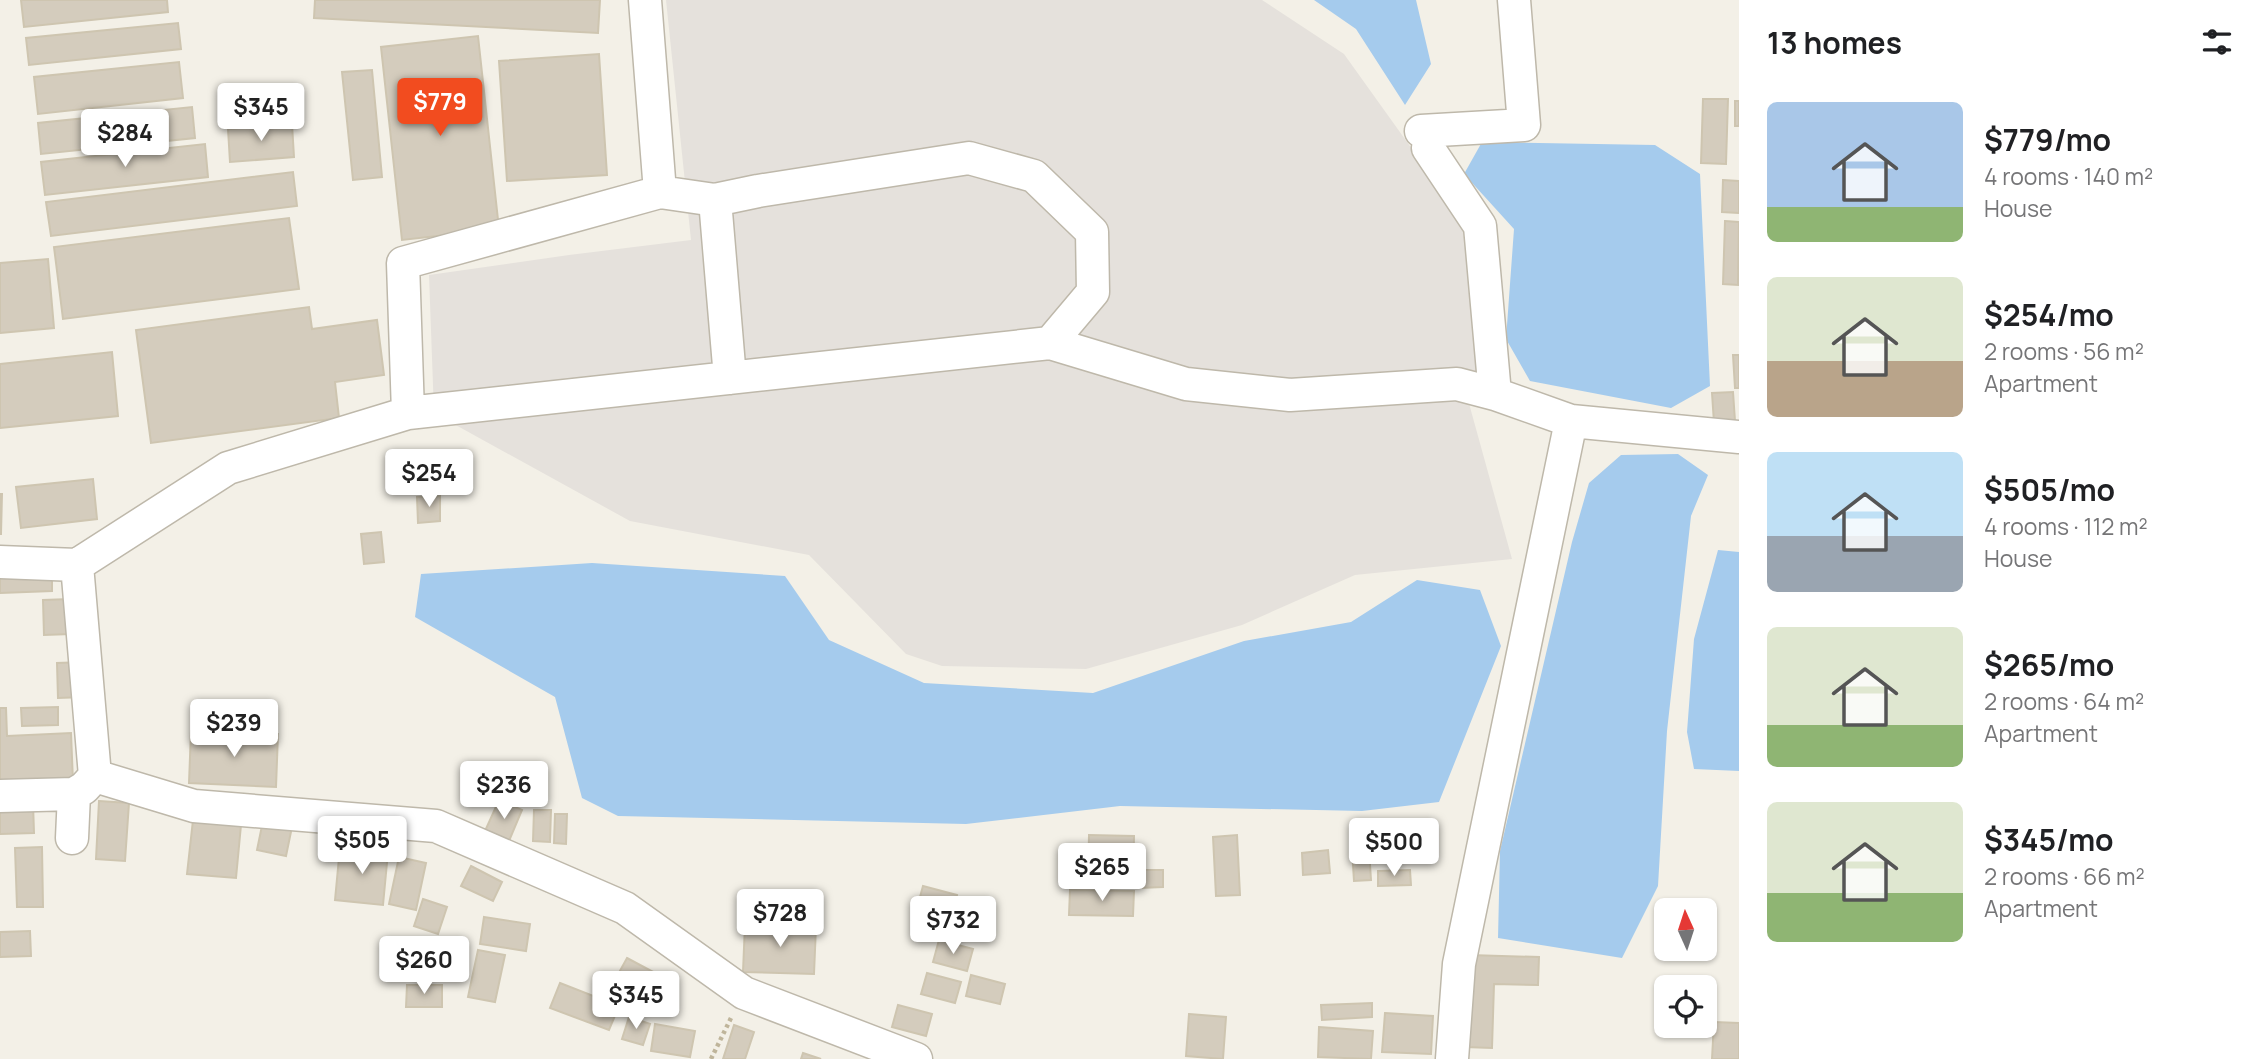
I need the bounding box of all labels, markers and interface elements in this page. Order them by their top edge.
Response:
text: 13 homes [1767,22,1902,63]
icon: filters [2198,23,2236,61]
pin: $779 [399,78,481,138]
pin: $345 [220,83,302,143]
text: $779 [413,85,467,117]
text: $345 [233,90,289,122]
pin: $284 [84,110,166,169]
text: $284 [97,116,153,148]
text: $779/mo [1984,119,2111,160]
icon: home [1823,130,1907,214]
text: 4 rooms · 140 m² [1984,160,2153,192]
text: House [1984,192,2053,224]
text: $254/mo [1984,294,2114,335]
icon: home [1823,305,1907,389]
text: 2 rooms · 56 m² [1984,335,2144,367]
text: Apartment [1984,367,2098,399]
pin: $254 [388,449,470,509]
text: $254 [401,456,457,488]
text: $505/mo [1984,469,2115,510]
icon: home [1823,480,1907,564]
text: 4 rooms · 112 m² [1984,510,2148,542]
text: House [1984,542,2053,574]
text: $265/mo [1984,644,2114,685]
icon: home [1823,655,1907,739]
text: 2 rooms · 64 m² [1984,685,2144,717]
pin: $239 [193,700,275,759]
text: $239 [206,706,262,738]
text: Apartment [1984,717,2098,749]
pin: $236 [463,762,545,821]
text: $236 [476,768,532,800]
pin: $505 [321,816,403,876]
pin: $500 [1353,818,1435,878]
text: $345/mo [1984,819,2113,860]
text: $505 [334,823,390,855]
text: $500 [1365,825,1423,857]
icon: home [1823,830,1907,914]
pin: $265 [1061,844,1143,903]
text: $265 [1074,850,1130,882]
text: 2 rooms · 66 m² [1984,860,2145,892]
pin: $728 [739,890,821,949]
text: Apartment [1984,892,2098,924]
text: $728 [753,896,807,928]
pin: $732 [912,897,994,956]
north arrow [1654,898,1717,961]
map controls [1654,898,1717,1038]
text: $732 [926,903,980,935]
pin: $260 [383,936,465,996]
text: $260 [395,943,453,975]
pin: $345 [595,972,677,1031]
button: locate [1654,975,1717,1038]
text: $345 [608,978,664,1010]

